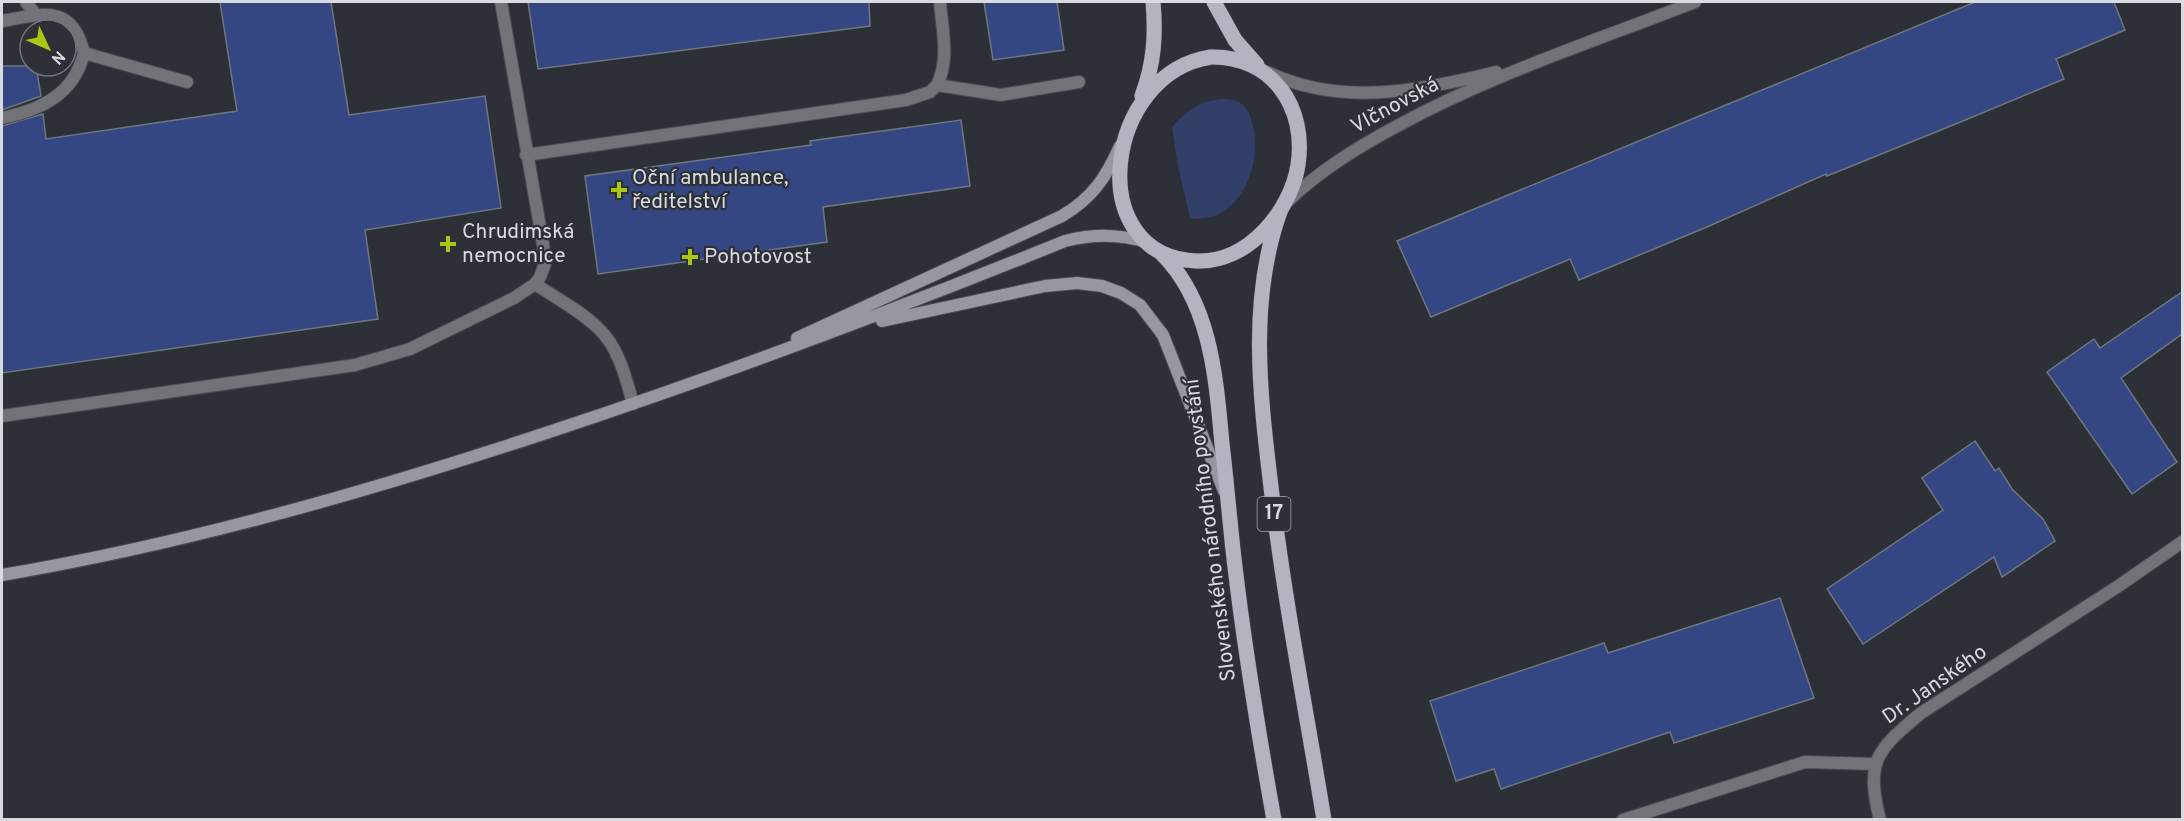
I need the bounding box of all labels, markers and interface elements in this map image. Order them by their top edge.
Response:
north arrow [18,18,78,78]
text: N [46,46,69,68]
street label: Vlčnovská [1346,72,1444,140]
place label: Oční ambulance, ředitelství [632,165,789,216]
marker: Oční ambulance, ředitelství [610,181,628,199]
place label: Chrudimská nemocnice [462,219,574,270]
marker: Chrudimská nemocnice [439,235,457,253]
place label: Pohotovost [704,244,812,271]
marker: Pohotovost [681,248,699,266]
street label: Slovenského národního povstání [1179,376,1243,683]
road number: 17 [1258,497,1290,531]
street label: Dr. Janského [1877,639,1993,731]

